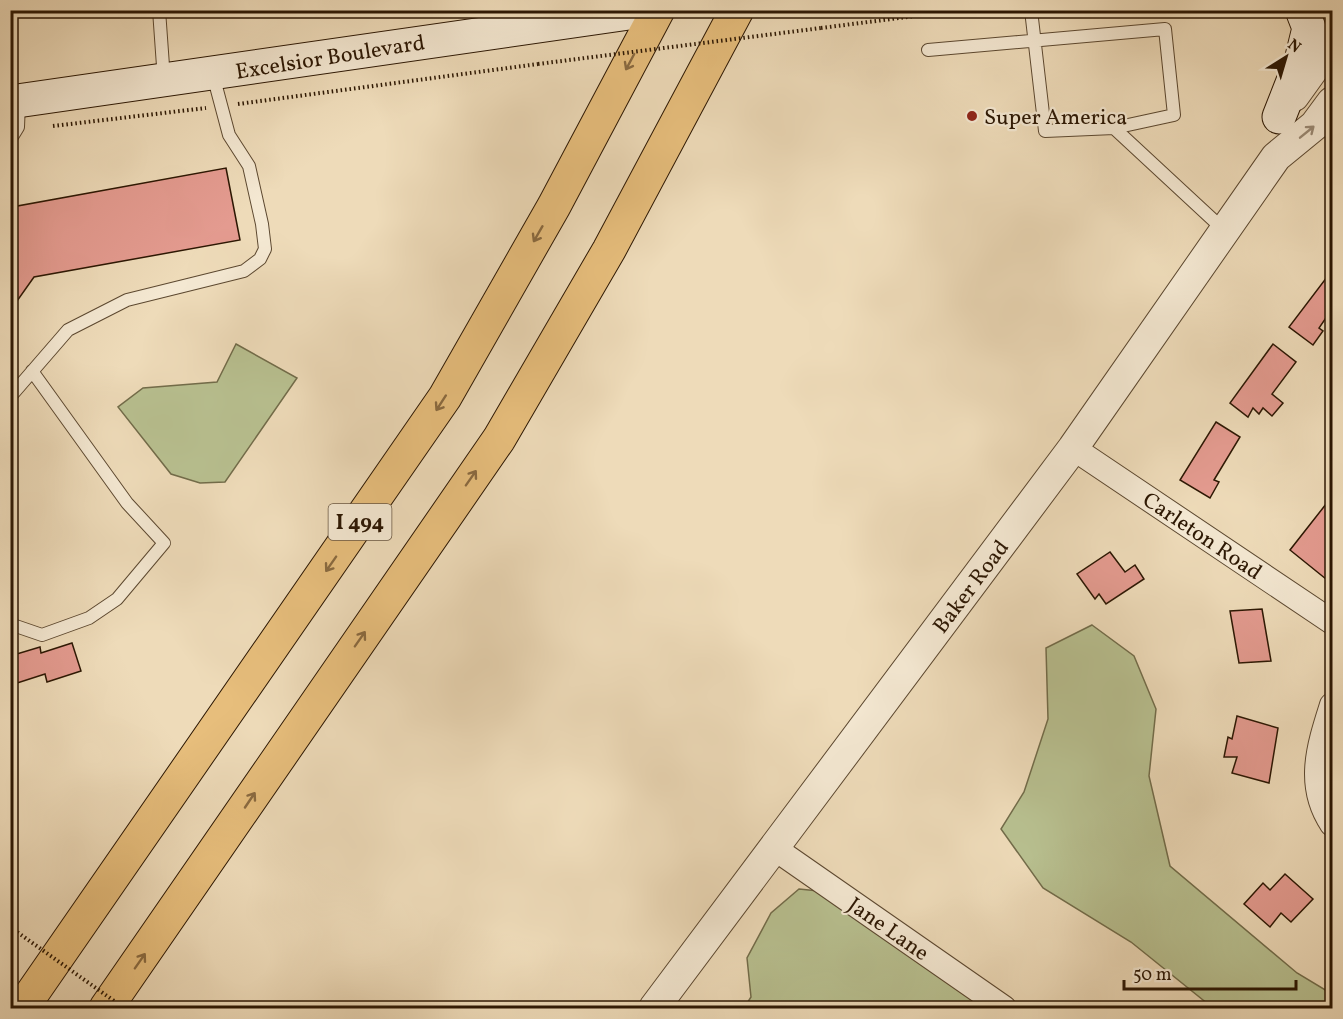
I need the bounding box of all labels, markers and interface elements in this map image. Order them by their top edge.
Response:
north arrow [1256,27,1316,87]
street label: Excelsior Boulevard [234,28,427,89]
text: N [1283,34,1305,59]
one-way arrow [624,53,635,71]
place label: Super America [984,103,1127,134]
marker: Super America [965,109,979,123]
one-way arrow [1299,125,1314,139]
one-way arrow [532,225,544,242]
one-way arrow [435,394,447,411]
one-way arrow [465,471,477,487]
street label: Carleton Road [1136,486,1267,588]
road number: I 494 [328,504,392,540]
street label: Baker Road [927,534,1017,641]
one-way arrow [325,555,337,572]
one-way arrow [354,631,366,648]
one-way arrow [244,792,256,808]
street label: Jane Lane [841,891,935,969]
one-way arrow [134,953,146,969]
scale bar [1124,953,1296,991]
text: 50 m [1133,963,1172,988]

